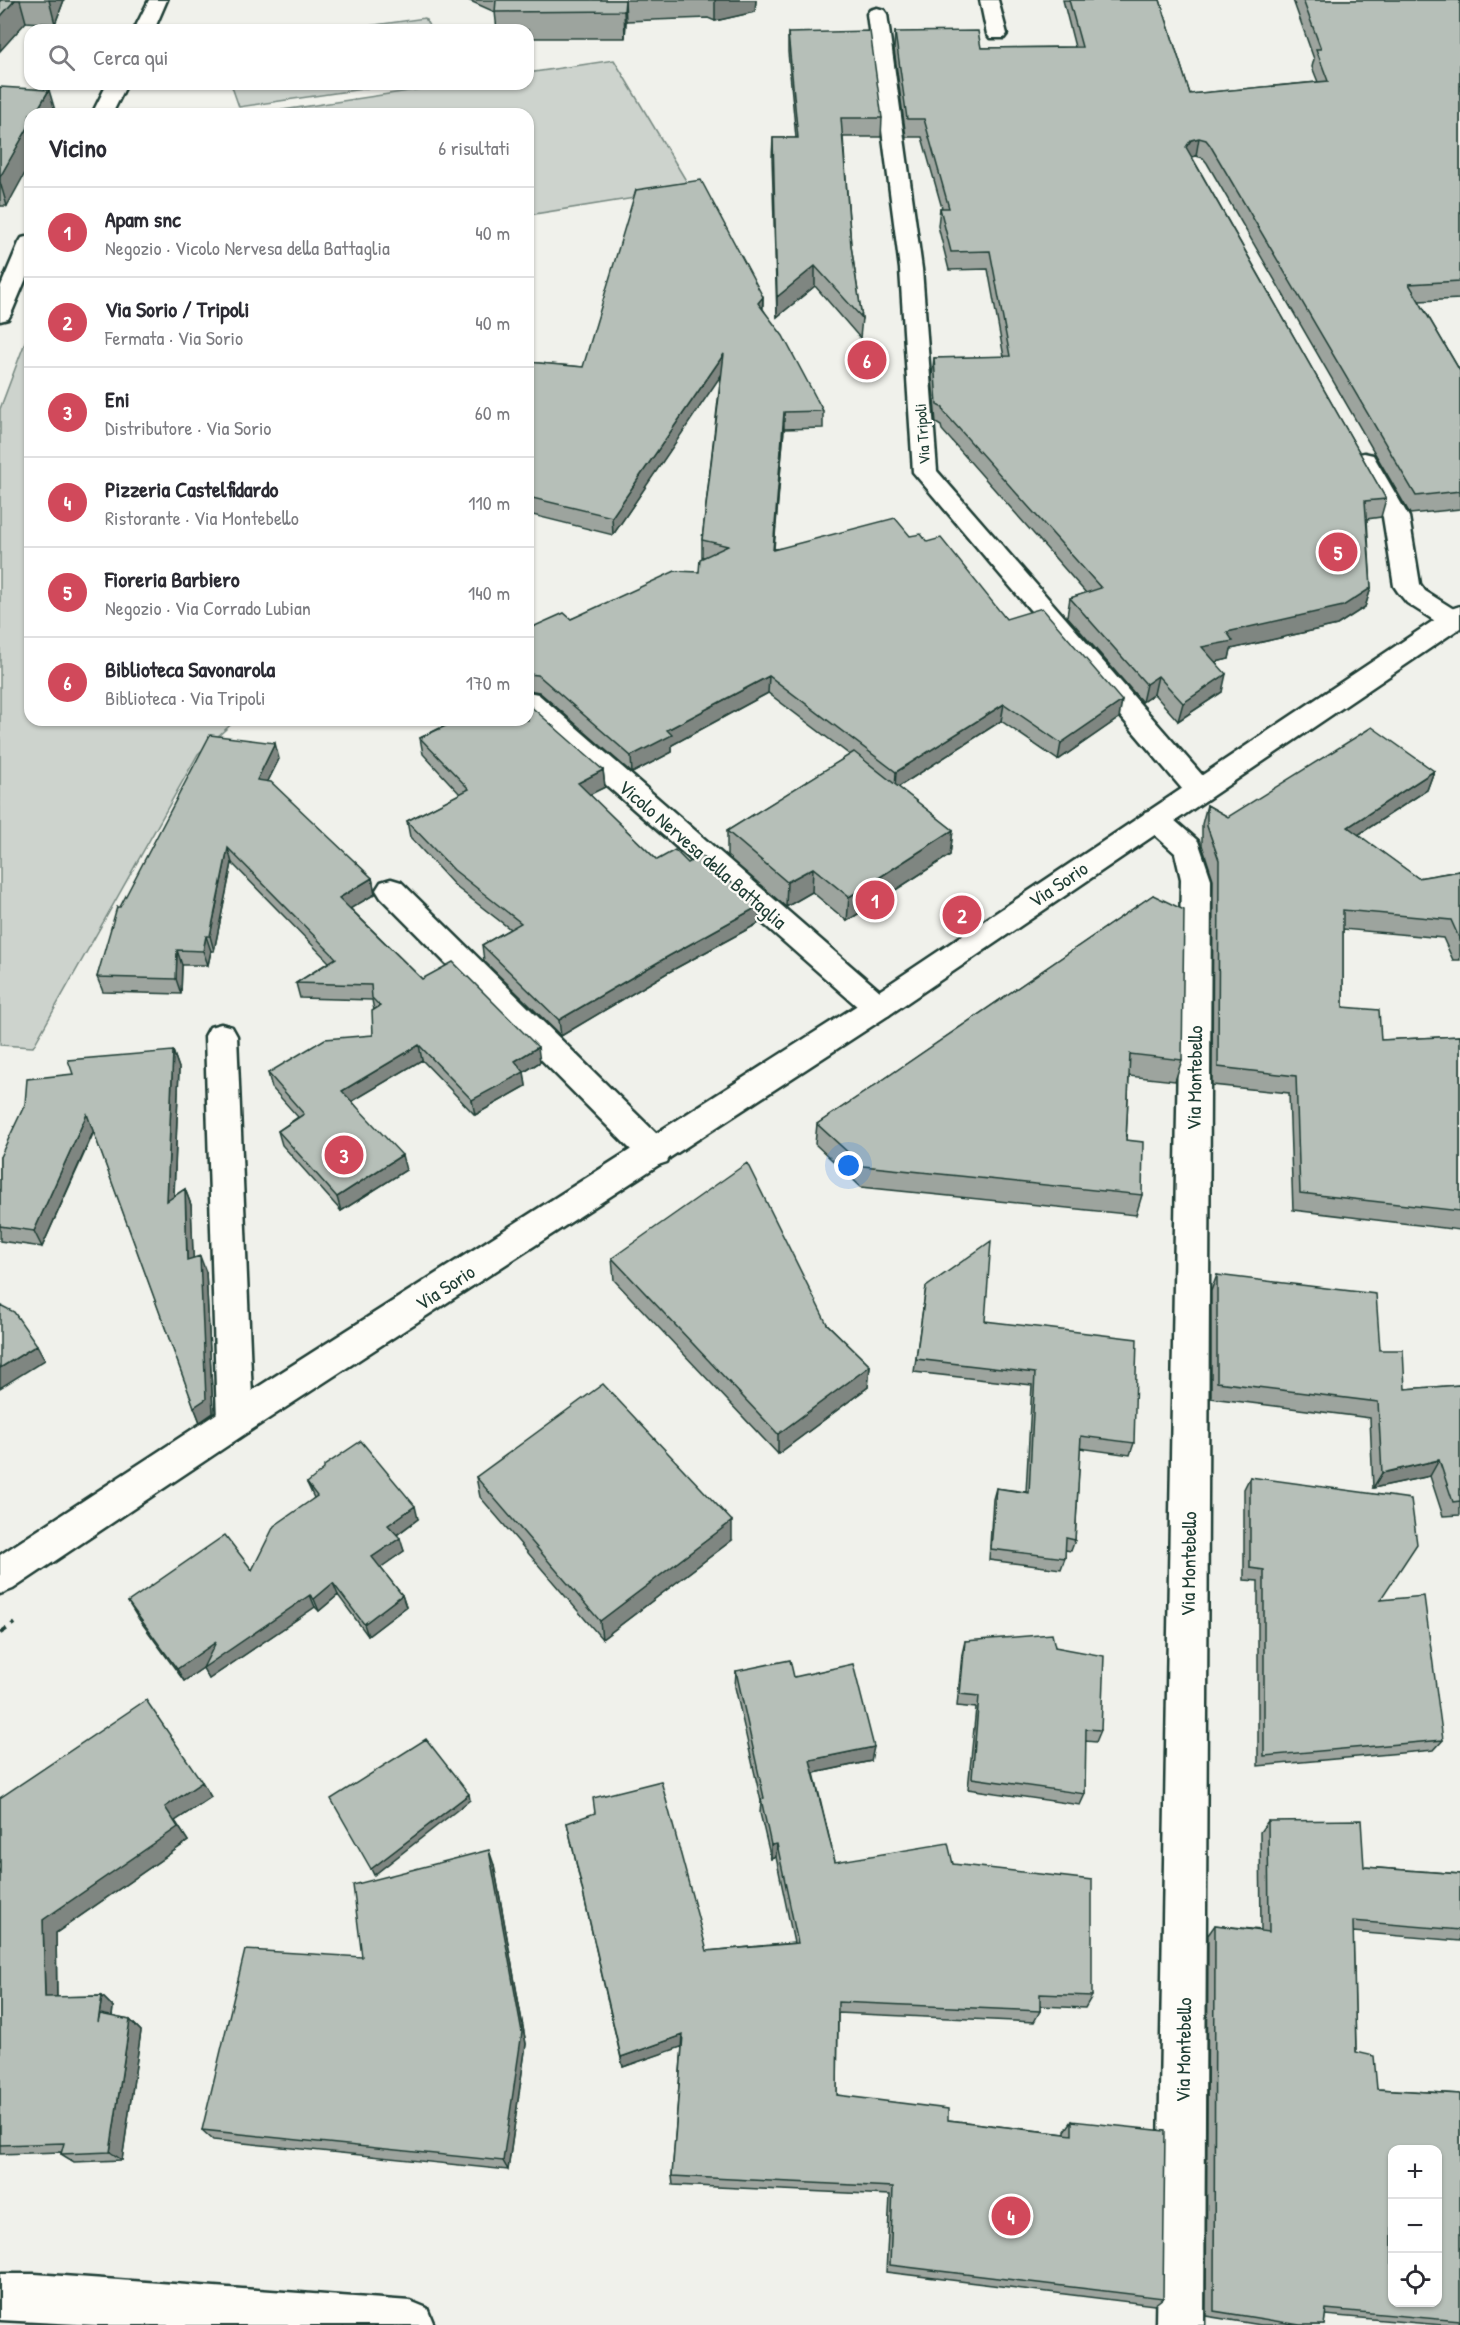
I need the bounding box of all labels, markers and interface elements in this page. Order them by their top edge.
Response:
search box [24,24,534,90]
icon: search [45,41,78,74]
text: Cerca qui [93,42,168,72]
text: Vicino [48,130,107,165]
text: 6 risultati [438,134,510,161]
text: Apam snc [105,204,181,234]
text: 1 [64,219,71,246]
text: 40 m [475,219,510,246]
text: Negozio · Vicolo Nervesa della Battaglia [105,234,390,261]
text: Via Sorio / Tripoli [105,294,249,324]
text: 2 [63,309,72,336]
text: 40 m [475,309,510,336]
text: Fermata · Via Sorio [105,324,243,351]
pin: 6 [848,338,886,382]
text: Eni [105,384,130,414]
text: 3 [63,399,72,426]
text: 60 m [475,399,510,426]
street label: Via Tripoli [909,403,935,465]
text: Distributore · Via Sorio [105,414,271,441]
text: Pizzeria Castelfidardo [105,474,278,504]
text: 4 [64,489,71,516]
text: 110 m [468,489,510,516]
text: Ristorante · Via Montebello [105,504,299,531]
pin: 5 [1318,530,1358,574]
text: Fioreria Barbiero [105,564,240,594]
text: 5 [63,579,72,606]
text: 140 m [468,579,510,606]
text: Negozio · Via Corrado Lubian [105,594,311,621]
text: Biblioteca Savonarola [105,654,275,684]
text: 6 [64,669,71,696]
text: 170 m [466,669,510,696]
text: Biblioteca · Via Tripoli [105,684,265,711]
street label: Vicolo Nervesa della Battaglia [613,773,793,935]
street label: Via Sorio [1023,854,1093,914]
pin: 1 [856,878,894,922]
pin: 2 [942,892,982,938]
street label: Via Montebello [1180,1025,1208,1131]
pin: 3 [324,1132,364,1178]
your location [834,1151,863,1180]
street label: Via Sorio [410,1258,480,1316]
street label: Via Montebello [1174,1511,1202,1617]
street label: Via Montebello [1169,1997,1197,2103]
map controls [1388,2145,1442,2307]
button: + [1388,2145,1442,2199]
pin: 4 [992,2194,1030,2238]
button: − [1388,2199,1442,2253]
button: locate [1388,2253,1442,2307]

